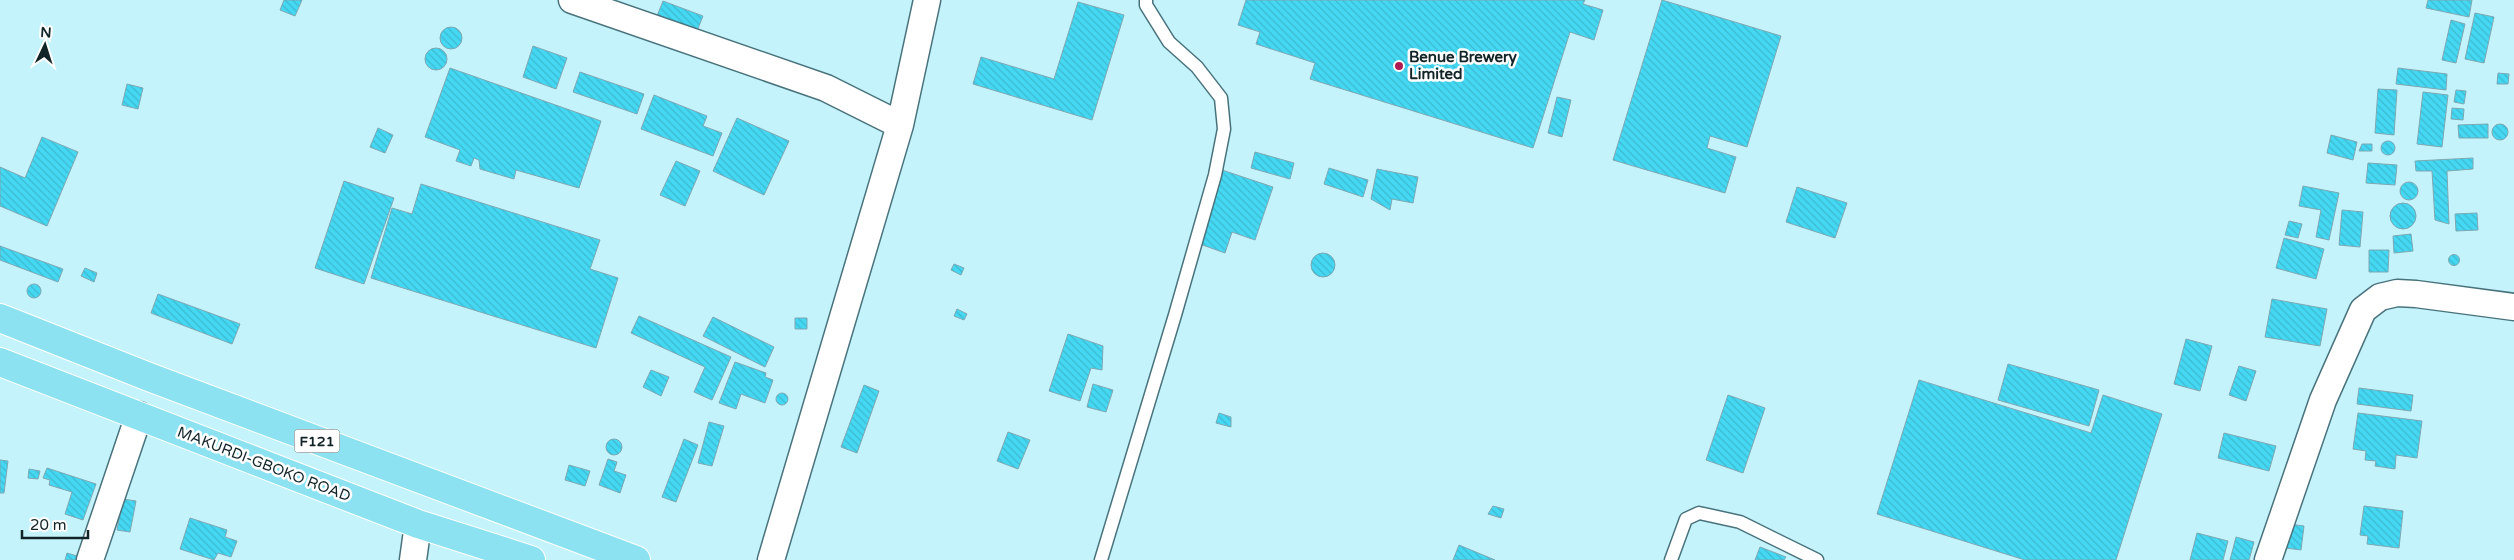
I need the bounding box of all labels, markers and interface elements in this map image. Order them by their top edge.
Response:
north arrow [20,20,70,70]
text: N [40,24,52,41]
place label: Benue Brewery Limited [1409,48,1517,83]
marker: Benue Brewery Limited [1393,60,1405,72]
street label: MAKURDI-GBOKO ROAD [175,423,353,505]
road number: F121 [294,430,340,452]
scale bar [22,508,89,540]
text: 20 m [30,516,67,534]

